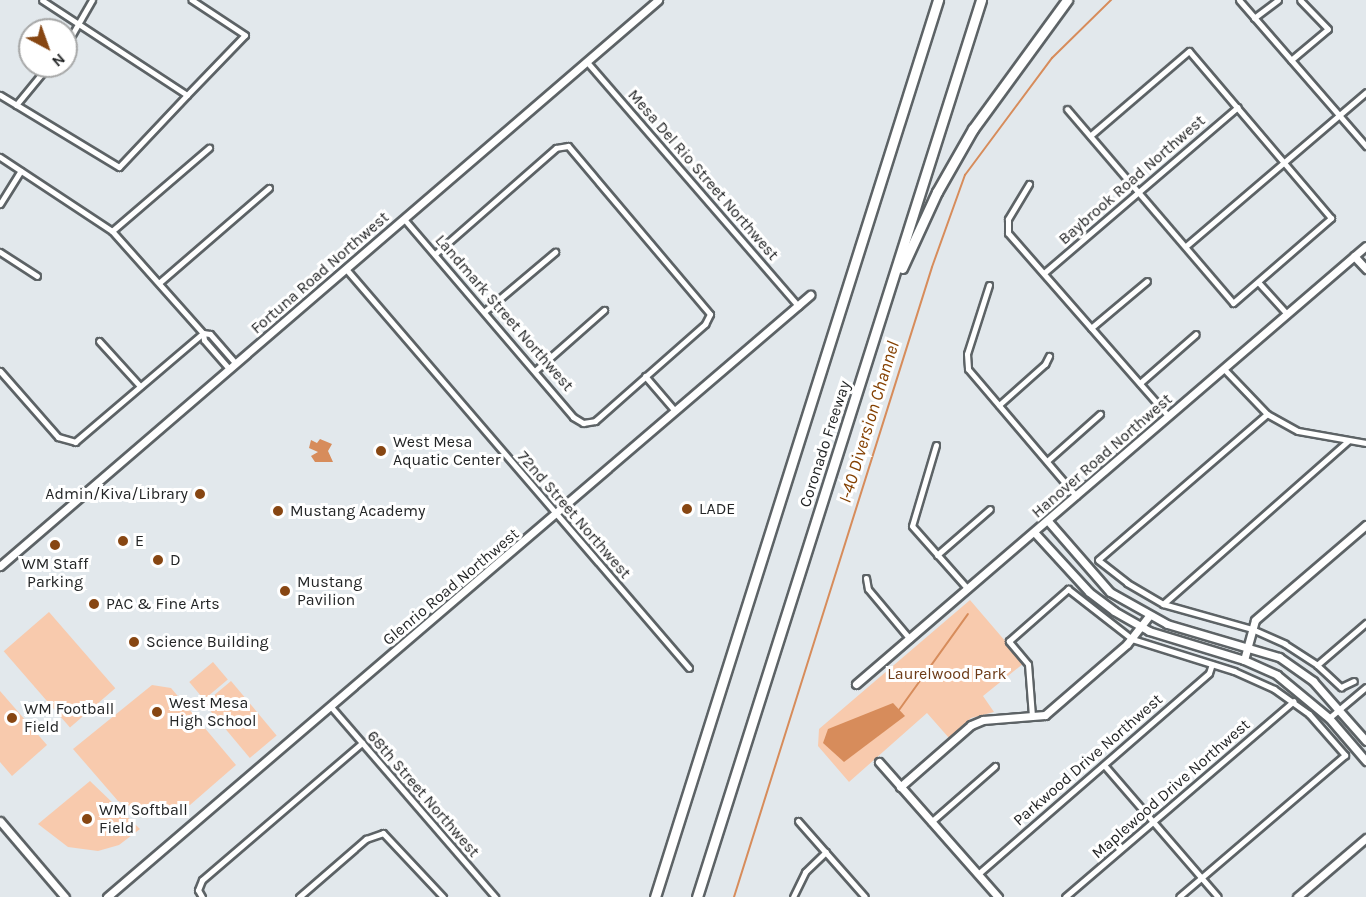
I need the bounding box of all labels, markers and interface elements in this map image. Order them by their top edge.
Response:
north arrow [18,18,78,78]
text: N [48,50,69,71]
street label: Mesa Del Rio Street Northwest [624,86,782,264]
street label: Baybrook Road Northwest [1055,111,1209,249]
street label: Fortuna Road Northwest [247,208,393,338]
street label: Landmark Street Northwest [431,231,577,395]
water label: I-40 Diversion Channel [834,339,904,505]
street label: Coronado Freeway [795,378,855,510]
street label: Hanover Road Northwest [1028,390,1176,522]
place label: West Mesa Aquatic Center [393,432,501,470]
marker: West Mesa Aquatic Center [374,444,388,458]
street label: 72nd Street Northwest [513,447,635,583]
place label: Admin/Kiva/Library [45,484,188,504]
marker: Admin/Kiva/Library [193,487,207,501]
place label: LADE [699,499,735,519]
place label: Mustang Academy [290,501,425,521]
marker: LADE [680,502,694,516]
marker: Mustang Academy [271,504,285,518]
street label: Glenrio Road Northwest [379,524,523,650]
place label: E [135,531,144,551]
marker: E [116,534,130,548]
marker: WM Staff Parking [48,538,62,552]
place label: D [170,550,181,570]
marker: D [151,553,165,567]
place label: WM Staff Parking [21,554,89,592]
place label: Mustang Pavilion [297,572,362,610]
marker: Mustang Pavilion [278,584,292,598]
place label: PAC & Fine Arts [106,594,220,614]
marker: PAC & Fine Arts [87,597,101,611]
place label: Science Building [146,632,269,652]
marker: Science Building [127,635,141,649]
park label: Laurelwood Park [887,664,1007,684]
street label: Parkwood Drive Northwest [1009,690,1167,830]
place label: West Mesa High School [169,693,257,731]
place label: WM Football Field [24,699,114,737]
marker: West Mesa High School [150,705,164,719]
marker: WM Football Field [5,711,19,725]
street label: Maplewood Drive Northwest [1088,715,1254,863]
street label: 68th Street Northwest [363,727,483,861]
place label: WM Softball Field [99,800,188,838]
marker: WM Softball Field [80,812,94,826]

